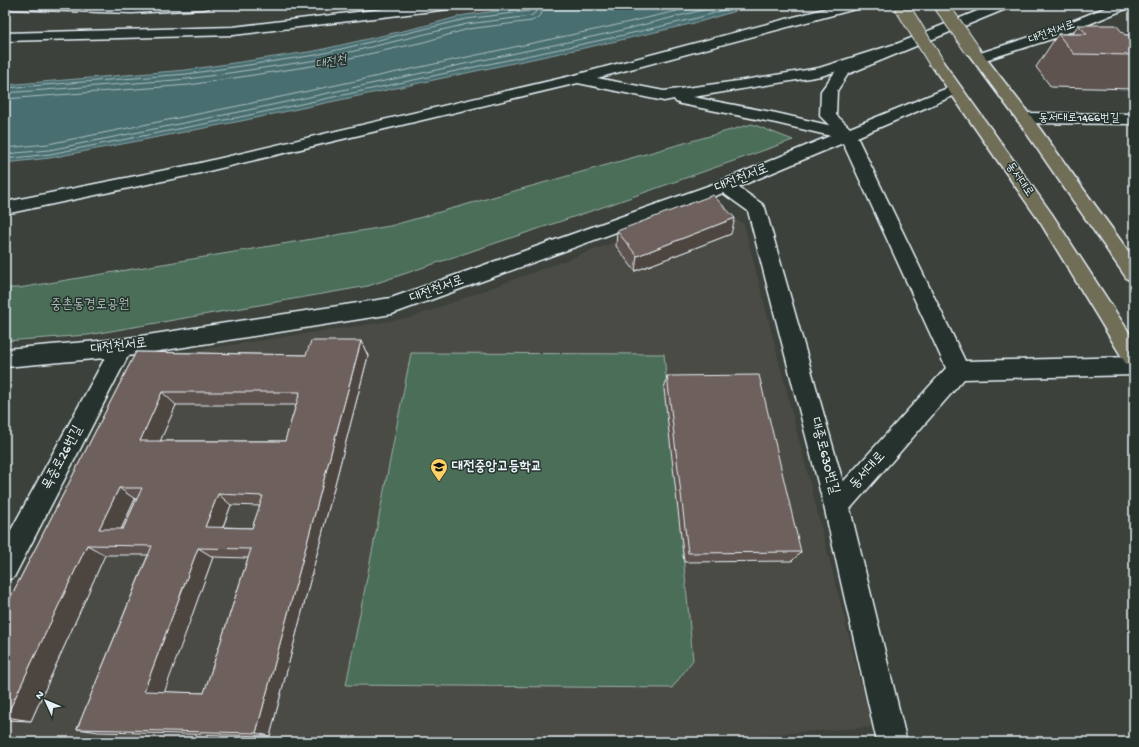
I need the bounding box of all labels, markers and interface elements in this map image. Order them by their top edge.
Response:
street label: 대전천서로 [1027,18,1077,48]
water label: 대전천 [314,53,349,73]
street label: 동서대로1466번길 [1039,112,1120,126]
street label: 동서대로 [1002,160,1036,200]
street label: 대전천서로 [713,161,771,197]
street label: 대전천서로 [408,272,466,308]
park label: 중촌동경로공원 [51,297,129,314]
street label: 대전천서로 [90,335,148,359]
street label: 대종로630번길 [806,416,843,497]
street label: 목중로26번길 [39,422,87,493]
street label: 동서대로 [847,449,889,493]
school or university icon: 대전중앙고등학교 [429,457,449,482]
place label: 대전중앙고등학교 [451,459,542,476]
north arrow [26,681,66,721]
text: N [33,689,47,702]

